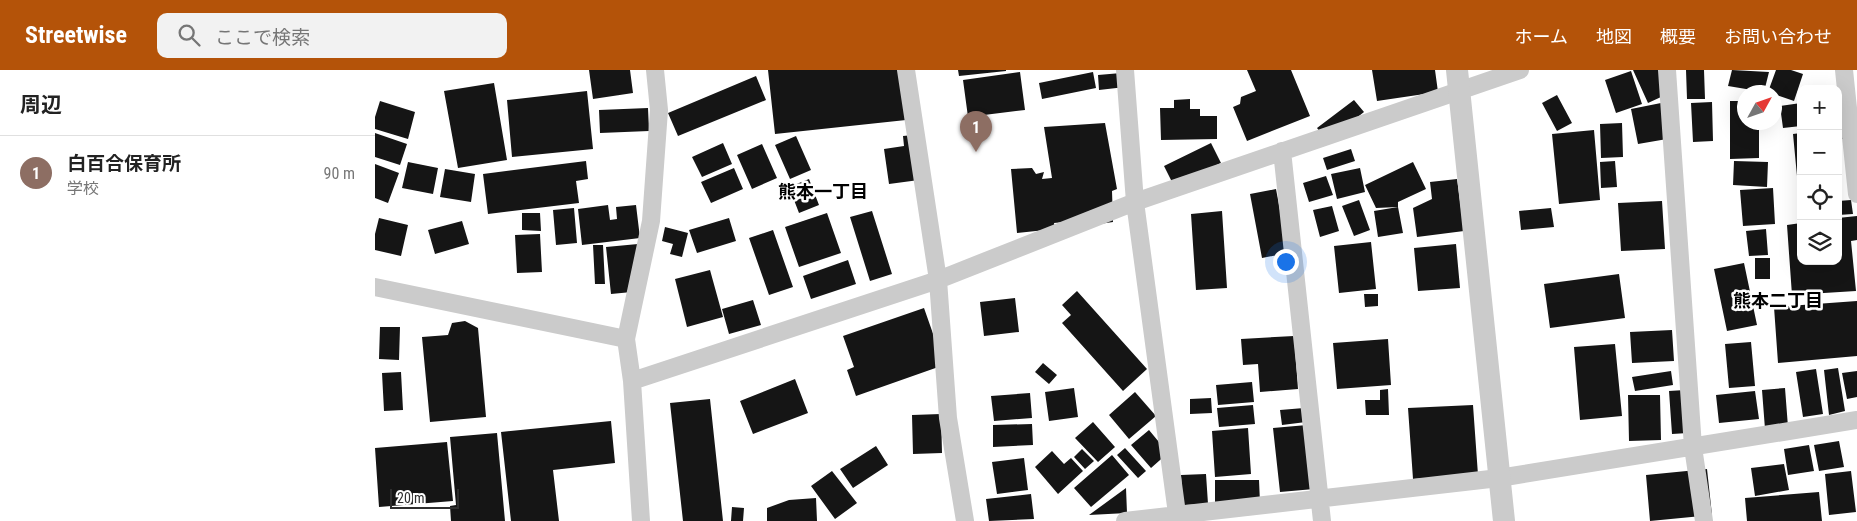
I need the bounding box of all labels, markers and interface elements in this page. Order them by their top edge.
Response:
search box [157,13,507,58]
text: Streetwise [25,21,127,49]
icon: search [175,21,203,49]
text: ここで検索 [215,26,310,49]
text: ホーム [1515,26,1568,47]
text: 地図 [1596,26,1632,47]
text: 概要 [1660,26,1696,47]
text: お問い合わせ [1724,26,1832,47]
north arrow [1737,85,1782,130]
map controls [1797,85,1842,265]
button: + [1797,85,1842,130]
text: 周辺 [20,93,62,117]
pin: 1 [960,111,992,152]
button: − [1797,130,1842,175]
text: 白百合保育所 [67,152,181,175]
text: 1 [32,164,40,183]
text: 90 m [323,164,355,183]
button: locate [1797,175,1842,220]
text: 学校 [67,179,99,198]
district label: 熊本一丁目 [778,181,868,202]
button: layers [1797,220,1842,265]
your location [1273,249,1299,275]
district label: 熊本二丁目 [1733,290,1823,311]
scale bar [390,486,459,509]
text: 20 m [397,490,425,506]

